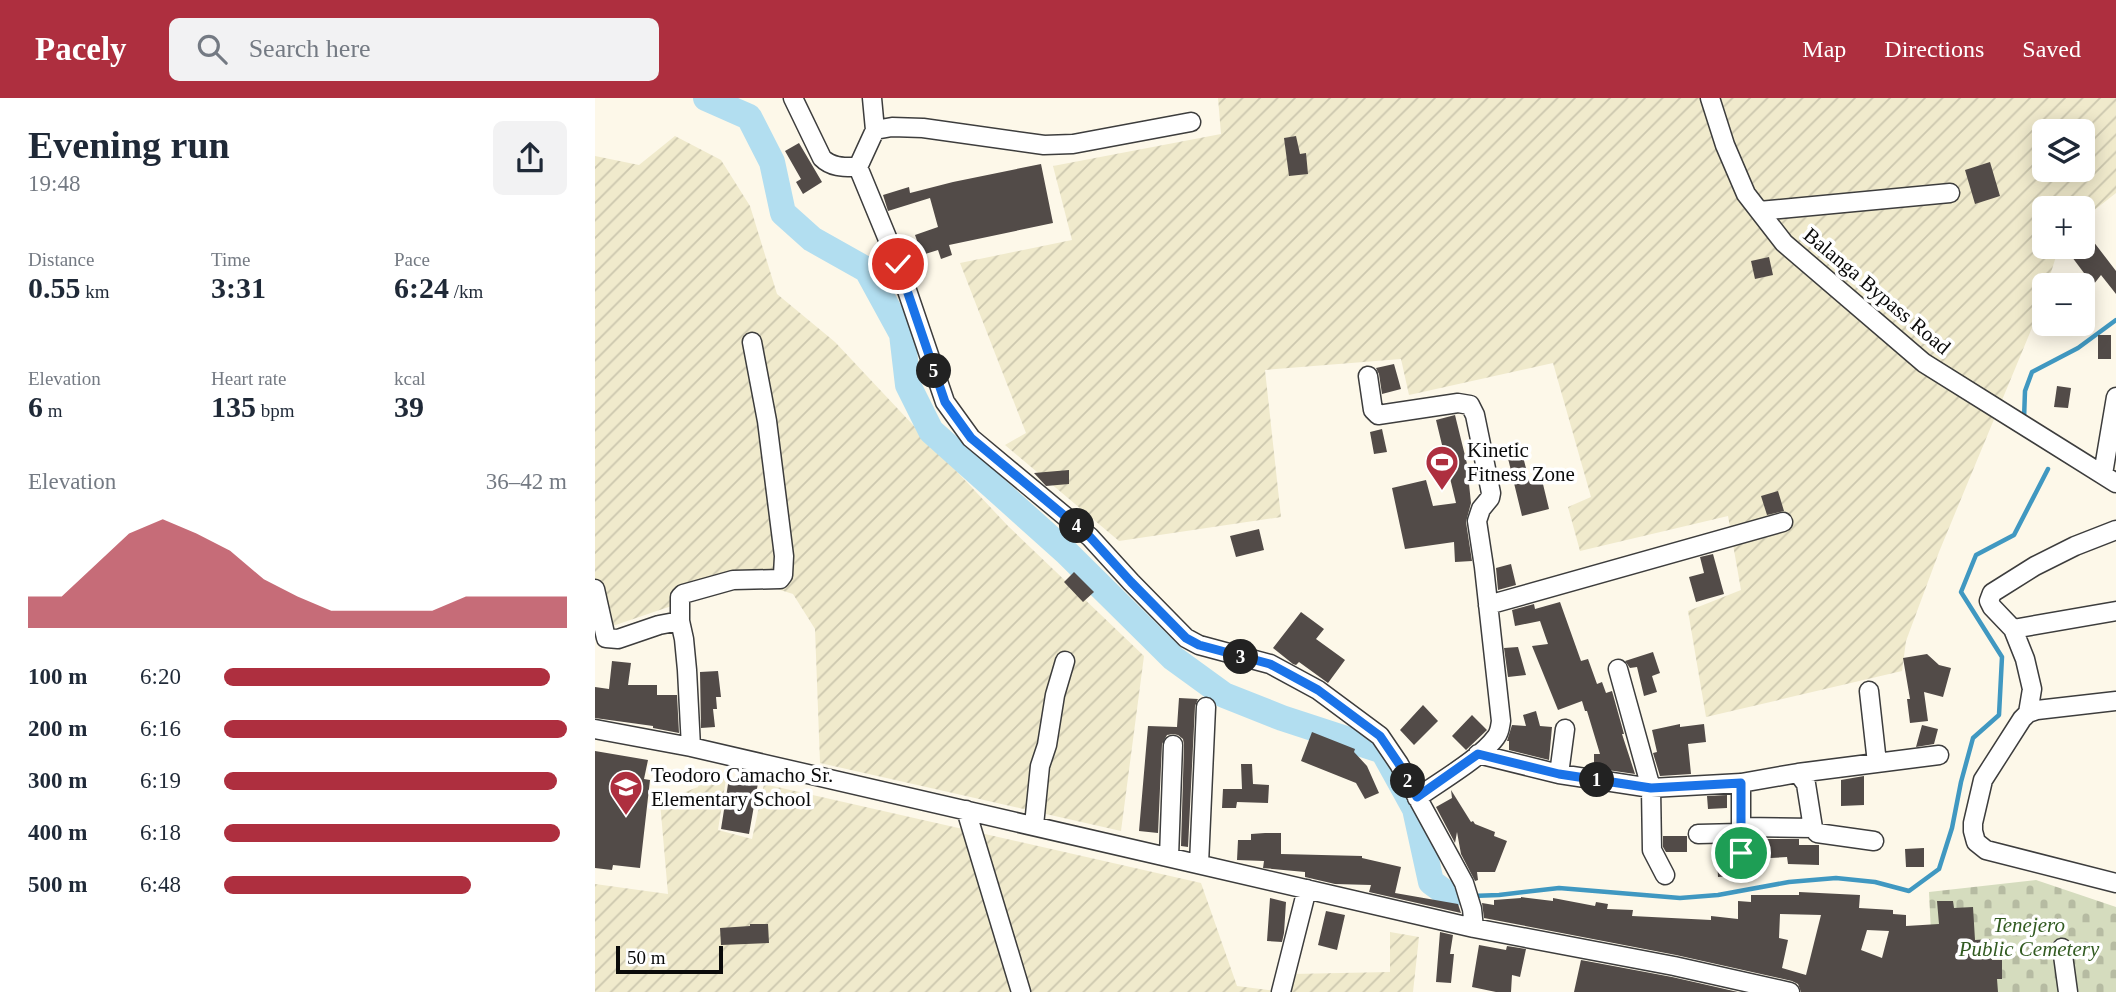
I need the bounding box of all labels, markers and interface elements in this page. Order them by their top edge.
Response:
search box [169,18,659,81]
icon: search [193,30,231,68]
text: Pacely [35,31,127,67]
text: Search here [249,34,371,63]
text: Map [1802,36,1846,62]
text: Directions [1884,36,1984,62]
text: Saved [2022,36,2081,62]
map controls [2032,119,2095,336]
button: layers [2032,119,2095,182]
button: share [493,121,567,195]
text: Evening run [28,124,230,166]
text: 19:48 [28,171,80,196]
button: + [2032,196,2095,259]
street label: Balanga Bypass Road [1799,223,1956,360]
pin [868,234,928,294]
icon: check [879,245,917,283]
text: Distance [28,249,94,270]
text: Time [211,249,250,270]
text: Pace [394,249,430,270]
text: 0.55 [28,271,81,304]
text: 3:31 [211,271,266,304]
text: 6:24 [394,271,449,304]
button: − [2032,273,2095,336]
text: km [81,281,110,302]
text: /km [449,281,483,302]
pin: 5 [917,354,951,388]
text: 5 [929,360,938,381]
text: Elevation [28,368,101,389]
text: Heart rate [211,368,286,389]
text: kcal [394,368,426,389]
text: 6 [28,390,43,423]
text: 135 [211,390,256,423]
text: 39 [394,390,424,423]
text: m [43,400,63,421]
text: bpm [256,400,295,421]
place label: Kinetic Fitness Zone [1467,438,1575,486]
sports icon: Kinetic Fitness Zone [1423,443,1461,492]
text: Elevation [28,469,116,494]
text: 36–42 m [486,469,567,494]
pin: 4 [1059,508,1095,544]
text: 4 [1072,515,1081,536]
pin: 3 [1223,640,1259,674]
text: 3 [1236,646,1245,667]
text: 100 m [28,664,87,689]
text: 6:20 [140,664,181,689]
text: 200 m [28,716,87,741]
text: 6:16 [140,716,181,741]
pin: 1 [1579,762,1615,798]
place label: Teodoro Camacho Sr. Elementary School [651,763,833,811]
pin: 2 [1391,764,1425,798]
text: 300 m [28,768,87,793]
text: 6:19 [140,768,181,793]
school or university icon: Teodoro Camacho Sr. Elementary School [607,768,645,817]
text: 1 [1592,769,1601,790]
text: 2 [1403,770,1412,791]
text: 400 m [28,820,87,845]
text: 6:18 [140,820,181,845]
pin [1711,823,1771,883]
icon: arrive [1722,834,1760,872]
text: 500 m [28,872,87,897]
text: 6:48 [140,872,181,897]
park label: Tenejero Public Cemetery [1958,913,2100,961]
scale bar [616,943,723,975]
text: 50 m [627,947,666,968]

